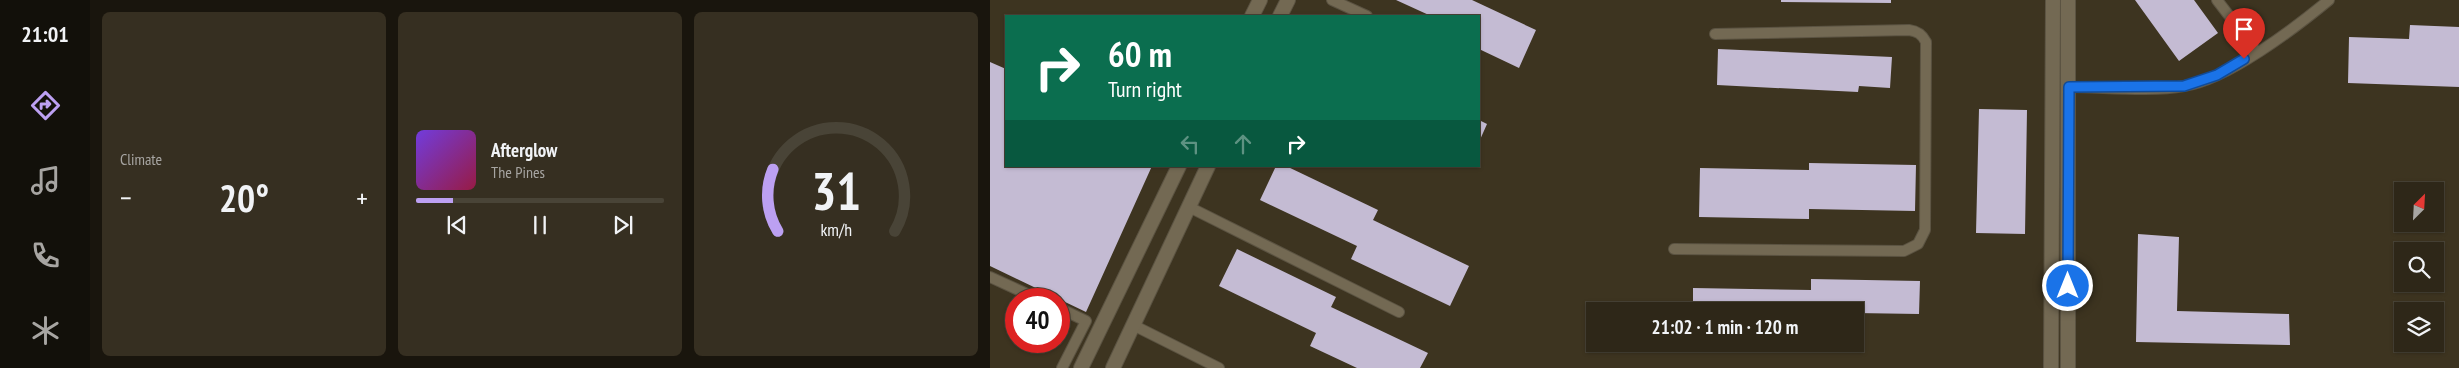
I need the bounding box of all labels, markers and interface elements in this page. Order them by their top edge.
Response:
pin [2223,8,2265,59]
icon: arrive [2230,15,2258,43]
text: 21:01 [21,20,69,48]
text: 60 m [1108,31,1172,77]
icon: right [1025,35,1090,100]
text: Turn right [1108,75,1182,103]
icon: directions [28,88,63,123]
icon: left [1176,130,1204,158]
icon: ahead [1229,130,1257,158]
icon: right [1282,130,1310,158]
text: Afterglow [491,138,557,162]
text: Climate [120,149,162,169]
text: 31 [811,157,861,224]
text: The Pines [491,162,545,182]
icon: music [28,163,63,198]
text: 20° [219,173,269,222]
text: − [120,179,132,216]
text: + [356,179,368,216]
north arrow [2394,182,2444,232]
map controls [2394,182,2444,352]
icon: previous [443,211,471,239]
icon: pause [526,211,554,239]
icon: next [609,211,637,239]
text: km/h [820,218,852,241]
icon: phone [28,238,63,273]
button: search [2394,242,2444,292]
position arrow [2041,259,2093,311]
speed limit sign: 40 [1005,288,1070,353]
button: layers [2394,302,2444,352]
icon: climate [28,313,63,348]
text: 21:02 · 1 min · 120 m [1652,315,1798,339]

